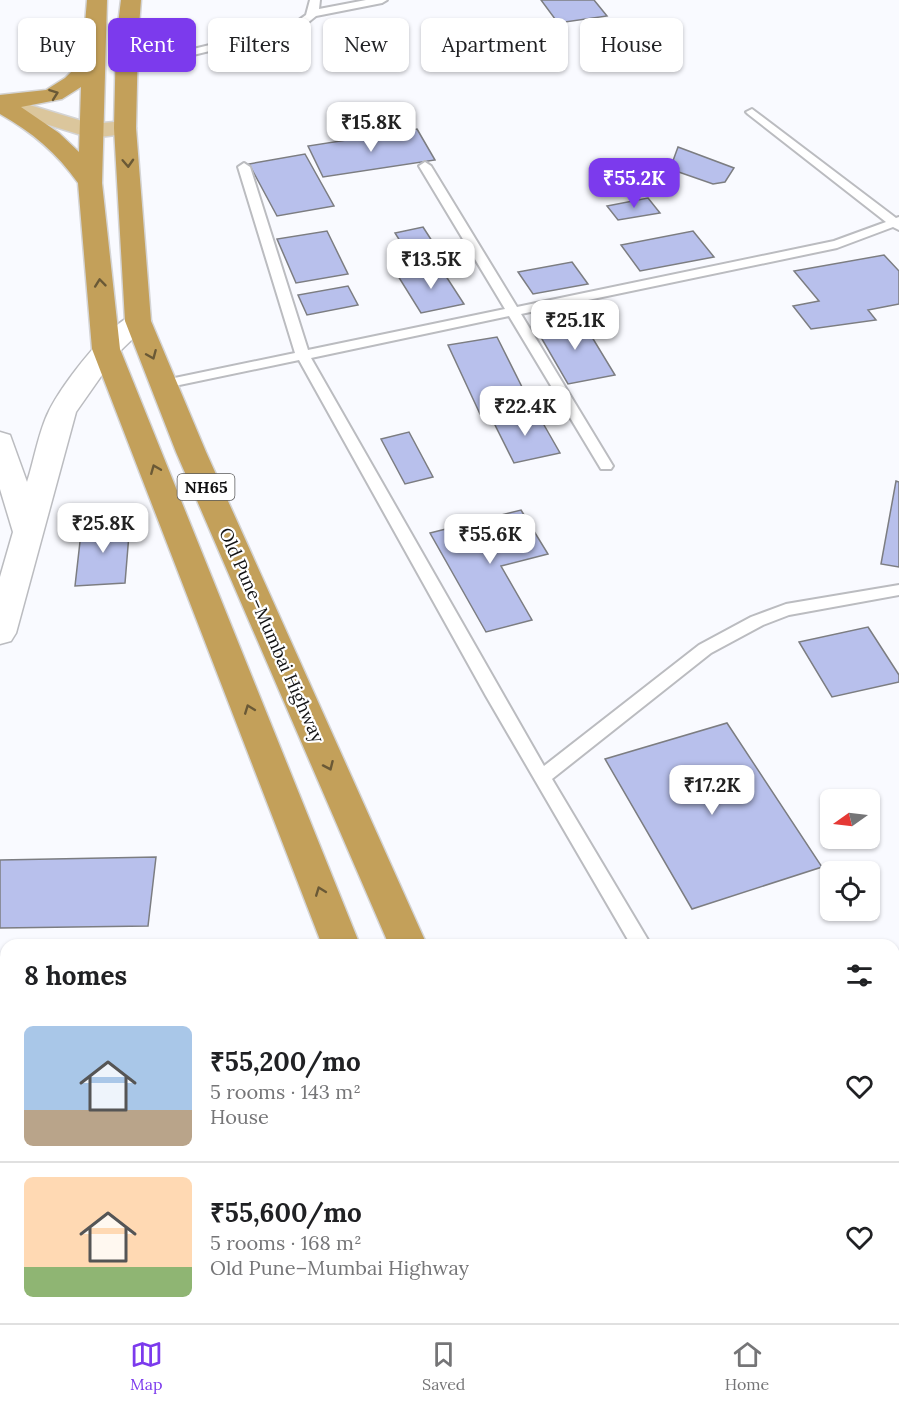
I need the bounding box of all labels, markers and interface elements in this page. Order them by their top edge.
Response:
chip: Buy [18,18,96,72]
chip: Rent [108,18,196,72]
chip: Filters [208,18,311,72]
chip: New [323,18,409,72]
chip: Apartment [421,18,568,72]
chip: House [580,18,683,72]
one-way arrow [48,88,58,101]
pin: ₹15.8K [322,102,420,153]
text: ₹15.8K [341,109,401,134]
pin: ₹55.2K [585,158,683,209]
one-way arrow [121,159,134,168]
text: ₹55.2K [603,165,665,190]
pin: ₹13.5K [382,239,480,290]
text: ₹13.5K [401,246,461,271]
one-way arrow [94,279,107,288]
pin: ₹25.1K [526,300,624,351]
text: ₹25.1K [545,307,605,332]
one-way arrow [145,349,157,360]
pin: ₹22.4K [476,386,574,437]
text: ₹22.4K [494,393,556,418]
one-way arrow [150,464,162,475]
road number: NH65 [178,474,234,500]
pin: ₹25.8K [54,503,152,554]
text: ₹25.8K [71,510,135,535]
pin: ₹55.6K [441,514,539,565]
text: ₹55.6K [458,521,522,546]
street label: Old Pune–Mumbai Highway [214,524,330,747]
one-way arrow [244,704,256,715]
one-way arrow [322,759,334,770]
pin: ₹17.2K [663,765,761,816]
text: ₹17.2K [683,772,741,797]
north arrow [820,789,880,849]
map controls [820,789,880,921]
button: locate [820,861,880,921]
one-way arrow [315,886,327,897]
text: 8 homes [24,959,127,992]
icon: filters [843,959,876,992]
text: ₹55,200/mo [210,1045,361,1078]
icon: home [72,1050,144,1122]
icon: heart [843,1070,876,1103]
text: 5 rooms · 143 m² [210,1079,361,1104]
text: House [210,1104,269,1129]
text: ₹55,600/mo [210,1196,362,1229]
icon: home [72,1201,144,1273]
icon: heart [843,1221,876,1254]
text: 5 rooms · 168 m² [210,1230,362,1255]
text: Old Pune–Mumbai Highway [210,1255,469,1280]
tab: Map [130,1338,163,1394]
tab: Saved [422,1338,465,1394]
tab: Home [725,1338,769,1394]

